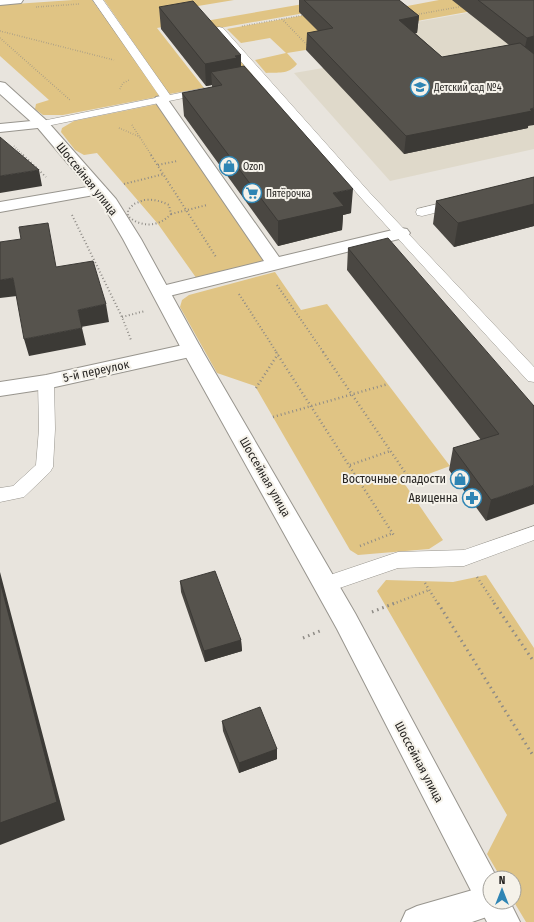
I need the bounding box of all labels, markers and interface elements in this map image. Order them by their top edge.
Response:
school or university icon: Детский сад №4 [409,76,431,98]
place label: Детский сад №4 [433,82,502,94]
street label: Шоссейная улица [53,140,121,218]
shop icon: Ozon [218,155,240,177]
place label: Ozon [243,161,264,173]
supermarket icon: Пятёрочка [241,182,263,204]
place label: Пятёрочка [266,188,311,200]
street label: 5-й переулок [62,357,131,385]
street label: Шоссейная улица [237,435,293,519]
shop icon: Восточные сладости [449,468,471,490]
place label: Восточные сладости [342,472,446,486]
pharmacy icon: Авиценна [461,487,483,509]
place label: Авиценна [408,491,458,505]
street label: Шоссейная улица [392,719,446,805]
north arrow [482,870,522,910]
text: N [499,874,505,887]

